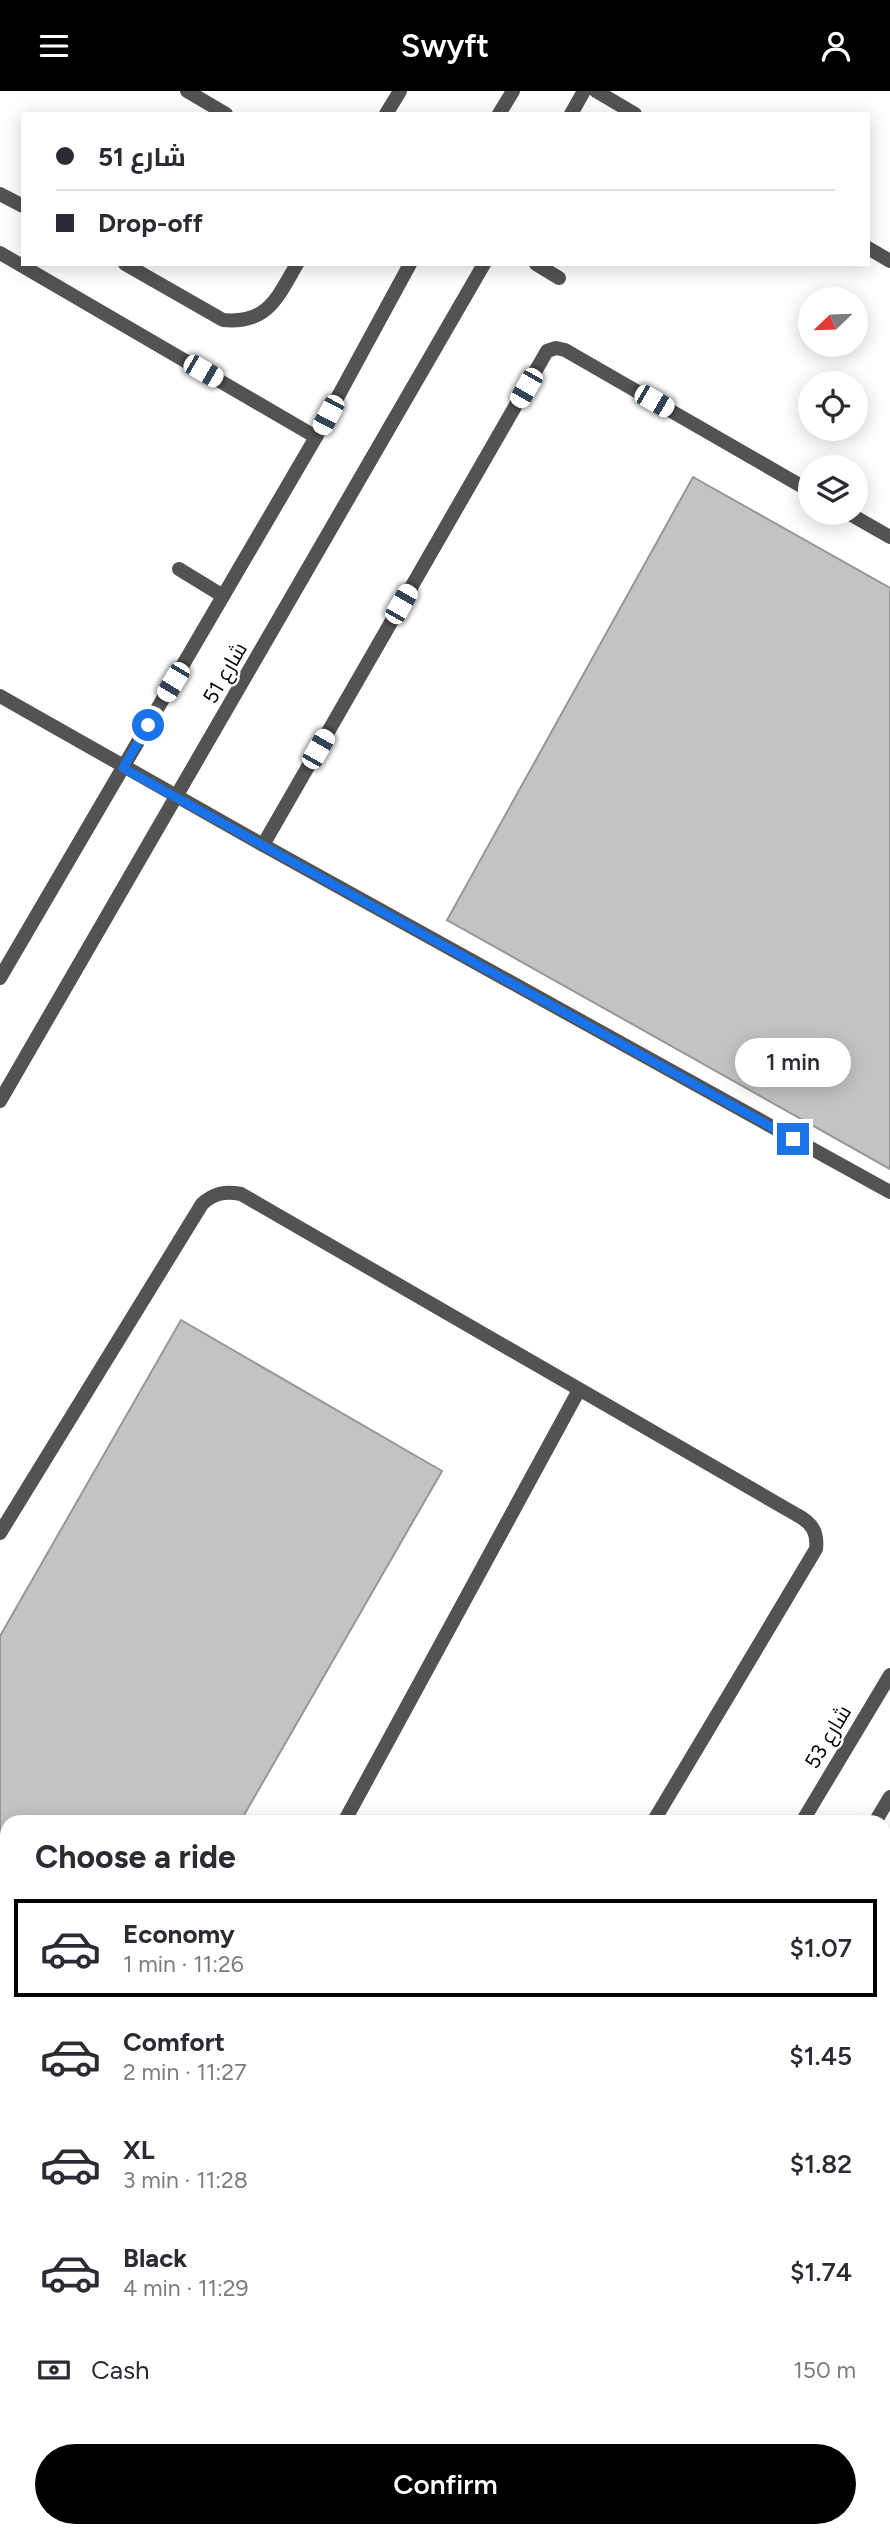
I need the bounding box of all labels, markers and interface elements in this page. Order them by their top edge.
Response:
icon: menu [35,27,73,65]
text: Swyft [401,27,489,65]
icon: person [817,27,855,65]
text: شارع 51 [98,141,186,173]
text: Drop-off [98,207,203,239]
north arrow [798,287,868,357]
map controls [798,287,868,525]
car [180,351,227,391]
car [507,365,546,411]
button: locate [798,371,868,441]
car [631,381,678,421]
car [309,392,348,438]
button: layers [798,455,868,525]
car [382,581,421,627]
street label: شارع 51 [197,638,254,709]
car [154,659,193,705]
route start [132,709,164,741]
car [299,726,338,772]
callout: 1 min [735,1037,851,1087]
text: 1 min [766,1048,820,1076]
route end [777,1123,809,1155]
street label: شارع 53 [799,1701,858,1774]
text: Choose a ride [35,1838,236,1876]
icon: car [39,1917,102,1980]
text: Economy [123,1918,235,1950]
text: $1.07 [790,1932,852,1964]
text: 1 min · 11:26 [123,1950,244,1978]
icon: car [39,2025,102,2088]
text: Comfort [123,2026,225,2058]
text: $1.45 [789,2040,852,2072]
text: 2 min · 11:27 [123,2058,247,2086]
icon: car [39,2133,102,2196]
text: XL [123,2134,155,2166]
text: $1.82 [790,2148,852,2180]
text: 3 min · 11:28 [123,2166,248,2194]
icon: car [39,2241,102,2304]
text: Black [123,2242,187,2274]
text: $1.74 [790,2256,852,2288]
text: 4 min · 11:29 [123,2274,249,2302]
icon: cash [35,2351,73,2389]
text: Cash [91,2354,150,2386]
text: 150 m [793,2356,856,2384]
button: Confirm [35,2444,856,2524]

